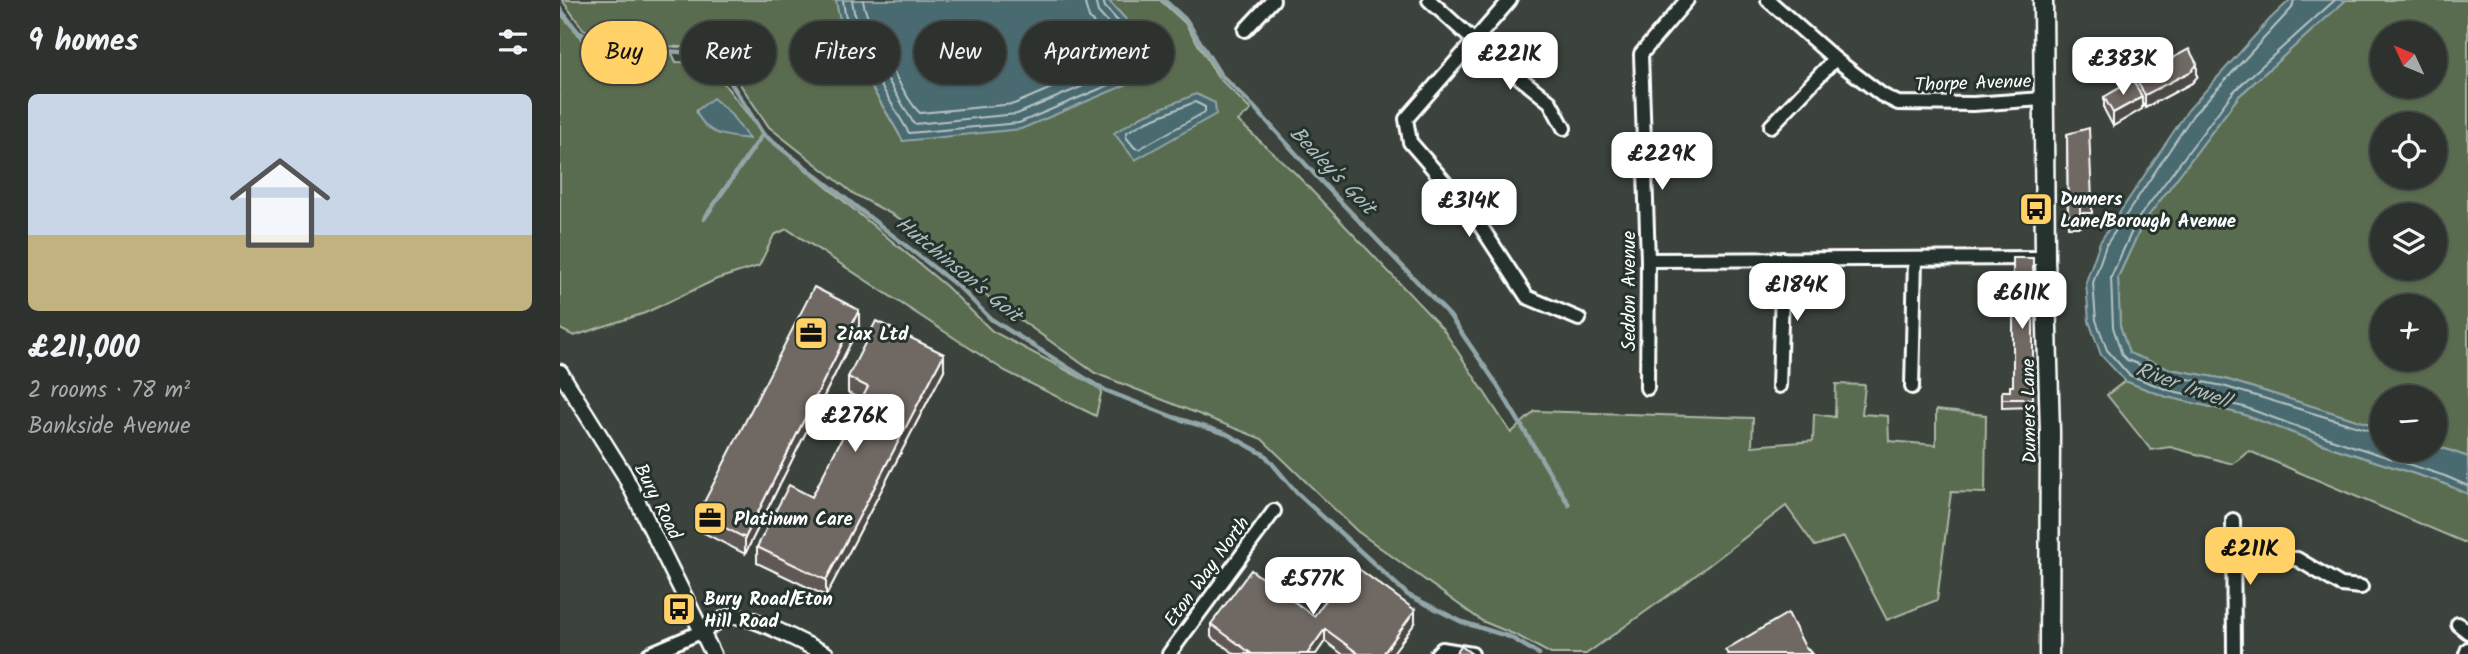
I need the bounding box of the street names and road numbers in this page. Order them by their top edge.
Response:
street label: Thorpe Avenue [1914,67,2032,101]
street label: Seddon Avenue [1615,231,1645,351]
street label: Dumers Lane [2014,358,2046,464]
street label: Bury Road [625,458,689,546]
street label: Eton Way North [1157,511,1258,634]

